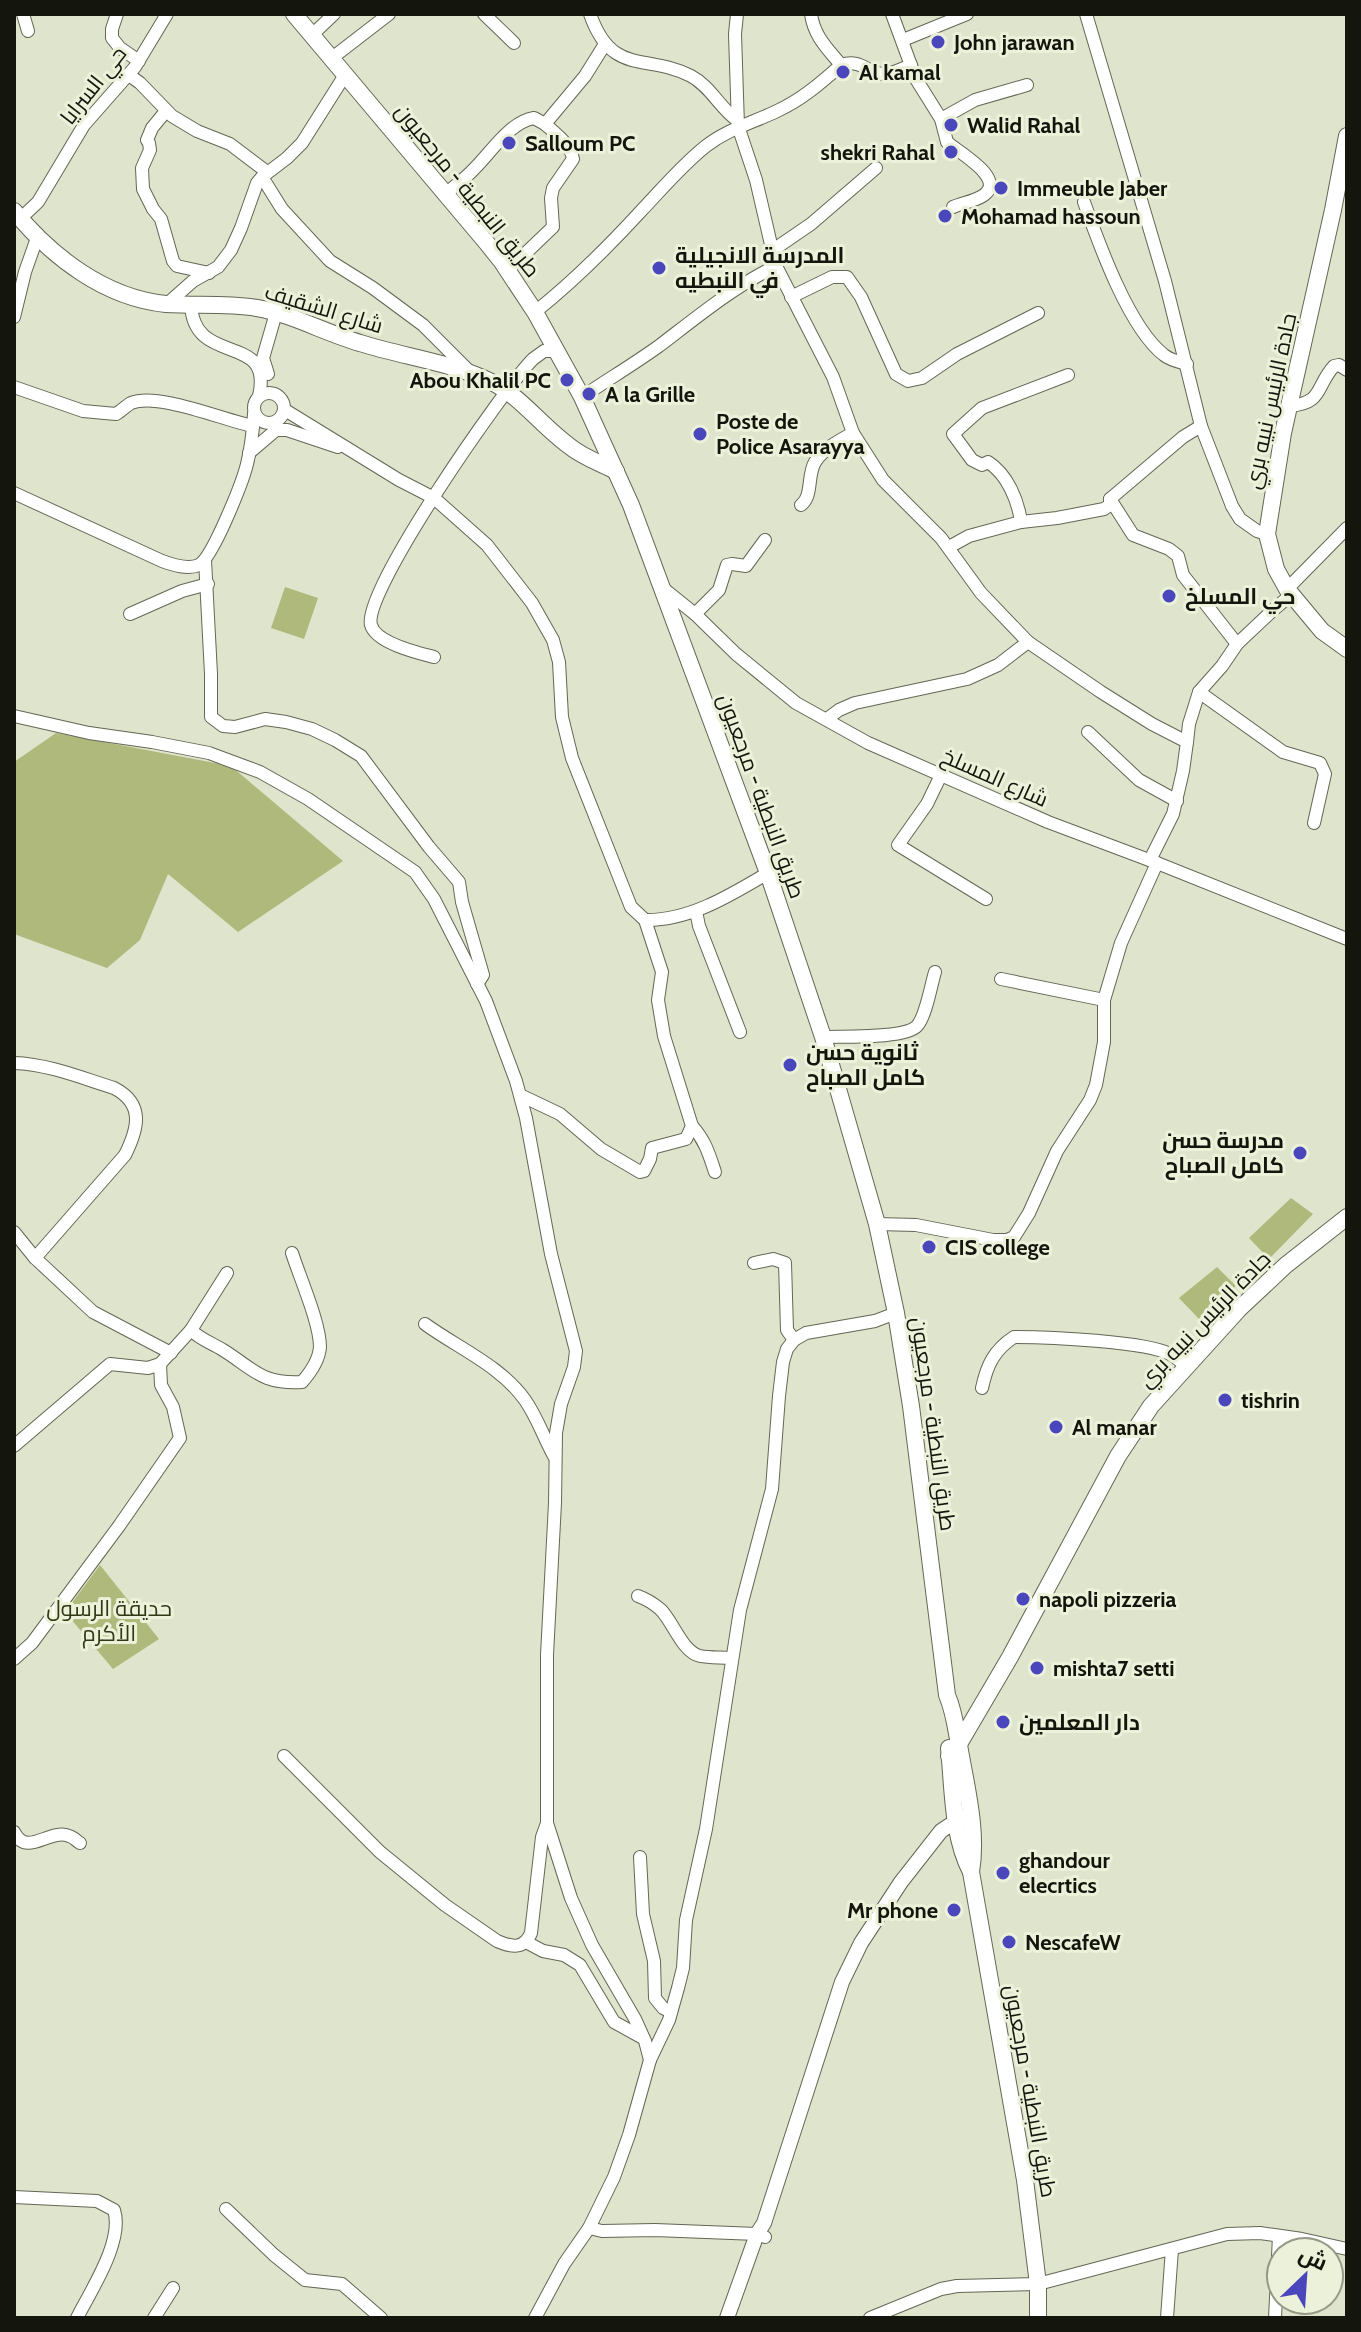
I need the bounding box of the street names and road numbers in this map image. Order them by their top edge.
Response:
street label: حي السرايا [54,41,135,132]
street label: طريق النبطية - مرجعيون [389,98,546,283]
street label: شارع الشقيف [261,278,386,340]
street label: جادة الرئيس نبيه بري [1239,311,1305,492]
street label: طريق النبطية - مرجعيون [712,690,811,902]
street label: شارع المسلخ [937,742,1052,814]
street label: جادة الرئيس نبيه بري [1132,1246,1278,1395]
street label: طريق النبطية - مرجعيون [905,1315,962,1533]
street label: طريق النبطية - مرجعيون [998,1982,1063,2200]

